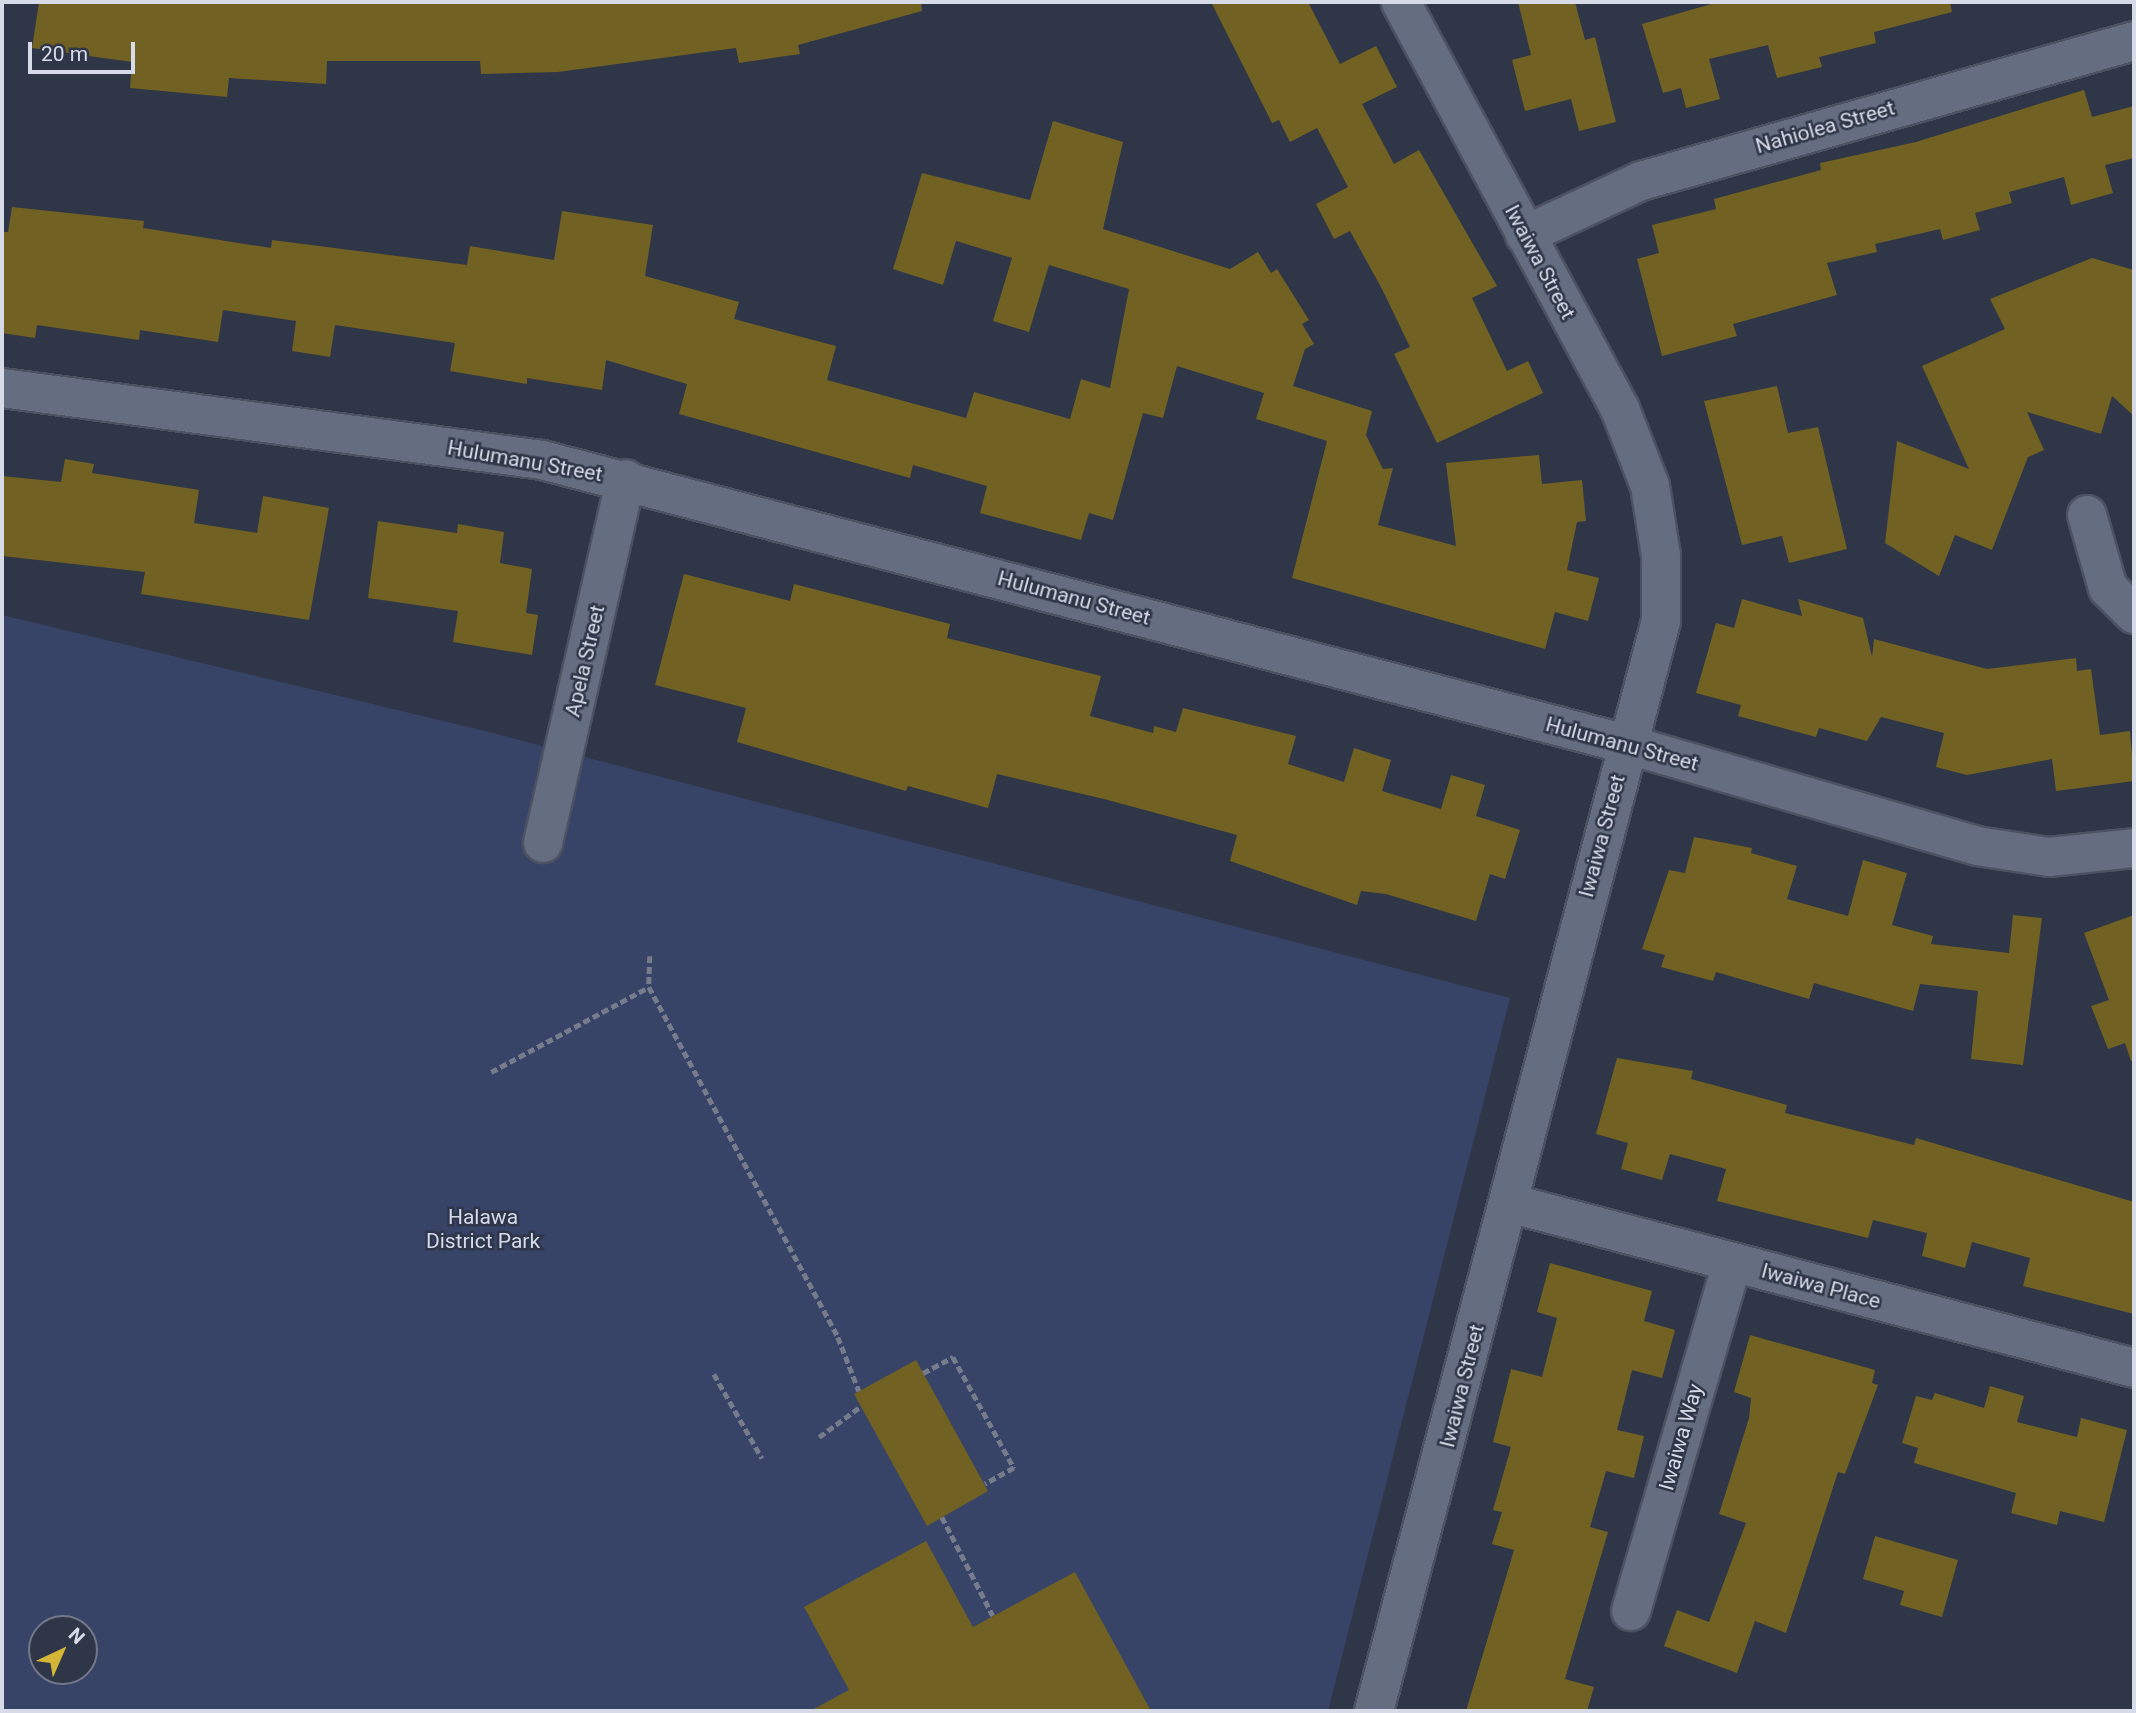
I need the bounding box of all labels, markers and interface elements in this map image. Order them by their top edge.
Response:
scale bar [32,28,138,72]
text: 20 m [41,42,88,66]
street label: Nahiolea Street [1753,95,1897,159]
street label: Iwaiwa Street [1499,201,1581,323]
street label: Hulumanu Street [446,435,604,487]
street label: Hulumanu Street [995,566,1153,630]
street label: Apela Street [560,603,610,719]
street label: Hulumanu Street [1543,712,1701,776]
street label: Iwaiwa Street [1574,772,1630,900]
park label: Halawa District Park [426,1204,540,1254]
street label: Iwaiwa Place [1759,1258,1883,1314]
street label: Iwaiwa Street [1435,1322,1489,1450]
street label: Iwaiwa Way [1654,1381,1708,1493]
north arrow [28,1615,98,1685]
text: N [64,1623,89,1649]

